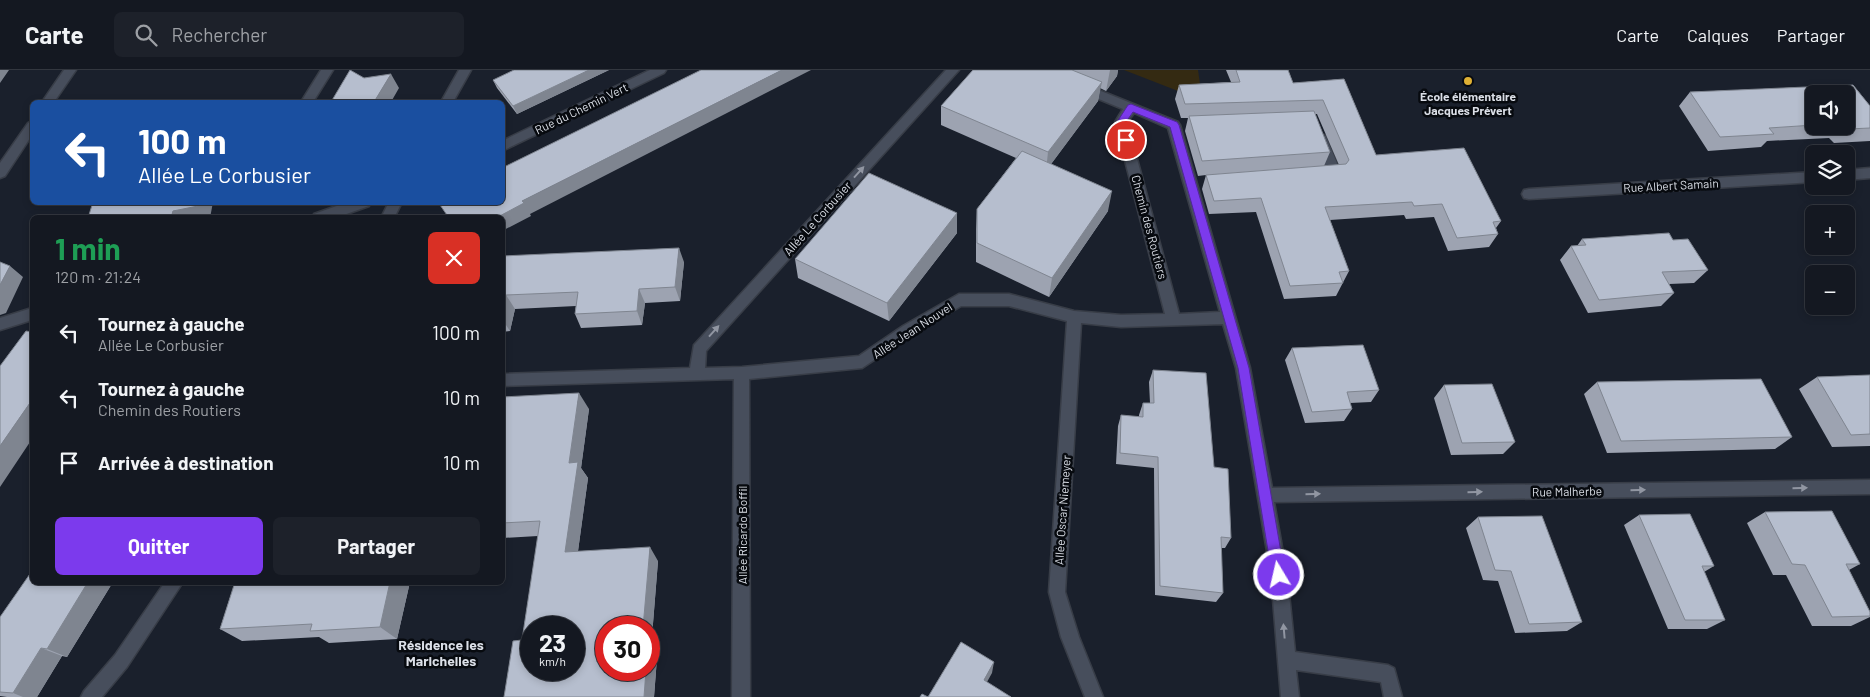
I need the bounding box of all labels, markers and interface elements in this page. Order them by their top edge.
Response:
search box [114,12,464,57]
text: Carte [25,20,84,49]
icon: search [132,21,160,49]
text: Rechercher [172,23,267,46]
text: Carte [1616,24,1659,46]
text: Calques [1687,24,1749,46]
text: Partager [1777,24,1845,46]
marker: École élémentaire Jacques Prévert [1462,75,1474,87]
street label: Rue du Chemin Vert [532,79,630,137]
map controls [1805,85,1855,315]
button: sound [1805,85,1855,135]
place label: École élémentaire Jacques Prévert [1420,89,1516,117]
text: 100 m [138,119,227,161]
pin [1105,119,1147,161]
icon: left [55,120,120,185]
icon: arrive [1112,126,1140,154]
button: layers [1805,145,1855,195]
text: Allée Le Corbusier [138,161,311,187]
one-way arrow [853,166,865,178]
street label: Chemin des Routiers [1129,173,1171,281]
street label: Rue Albert Samain [1623,176,1719,194]
street label: Allée Le Corbusier [780,178,854,258]
button: + [1805,205,1855,255]
text: 1 min [55,230,121,266]
button: close [428,232,480,284]
button: − [1805,265,1855,315]
text: 120 m · 21:24 [55,267,141,286]
street label: Allée Jean Nouvel [870,299,954,361]
text: Tournez à gauche [98,312,245,335]
icon: left [55,319,83,347]
text: 100 m [432,321,480,344]
one-way arrow [709,325,720,338]
text: Allée Le Corbusier [98,335,224,354]
text: Tournez à gauche [98,377,245,400]
icon: left [55,384,83,412]
text: 10 m [443,386,480,409]
text: Chemin des Routiers [98,400,241,419]
icon: arrive [55,449,83,477]
text: Arrivée à destination [98,451,274,474]
text: 10 m [443,451,480,474]
street label: Allée Oscar Niemeyer [1051,454,1073,565]
street label: Rue Malherbe [1532,483,1602,499]
one-way arrow [1793,484,1809,492]
street label: Allée Ricardo Boffil [735,486,749,584]
one-way arrow [1630,486,1646,494]
one-way arrow [1468,488,1484,496]
one-way arrow [1305,490,1321,498]
button: Quitter [55,517,263,575]
button: Partager [273,517,480,575]
position arrow [1252,548,1304,600]
speed limit sign: 30 [595,616,660,681]
one-way arrow [1280,623,1288,639]
text: 23 [539,627,566,657]
district label: Résidence les Marichelles [398,636,484,669]
text: km/h [539,654,566,668]

